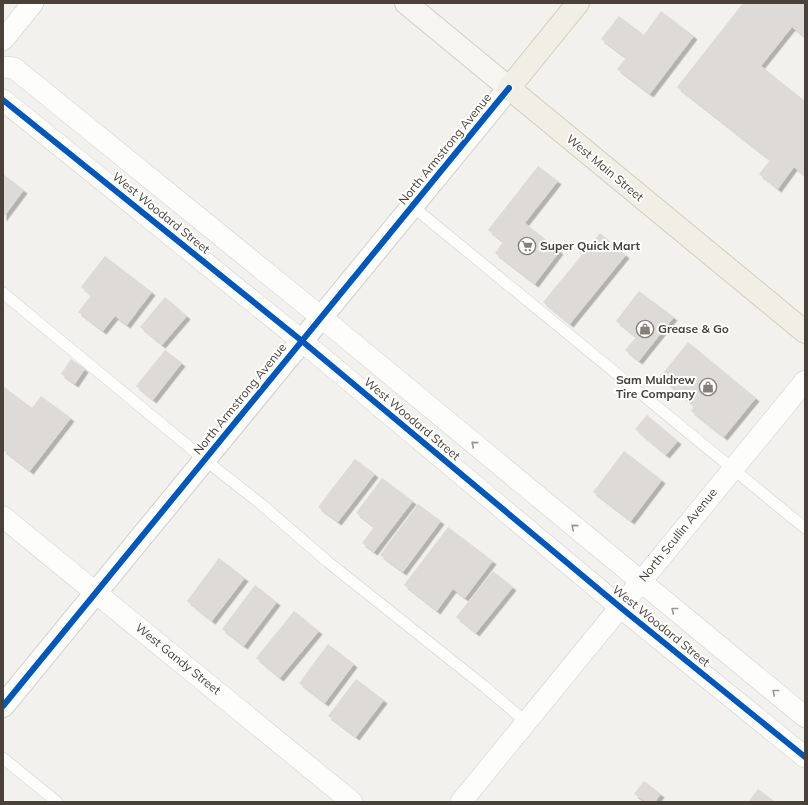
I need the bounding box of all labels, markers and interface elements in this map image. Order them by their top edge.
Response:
street label: North Armstrong Avenue [395,90,494,207]
street label: West Main Street [564,131,647,204]
street label: West Woodard Street [110,169,213,256]
supermarket icon: Super Quick Mart [517,236,537,256]
place label: Super Quick Mart [540,238,641,253]
shop icon: Grease & Go [635,319,655,339]
place label: Grease & Go [658,321,729,336]
street label: North Armstrong Avenue [190,340,289,457]
place label: Sam Muldrew Tire Company [616,372,695,401]
street label: West Woodard Street [361,374,463,463]
shop icon: Sam Muldrew Tire Company [698,377,718,397]
one-way arrow [471,442,478,449]
street label: North Scullin Avenue [635,485,720,584]
one-way arrow [571,524,579,531]
street label: West Woodard Street [610,582,713,669]
one-way arrow [672,607,679,614]
street label: West Gandy Street [133,620,224,698]
one-way arrow [772,690,779,697]

